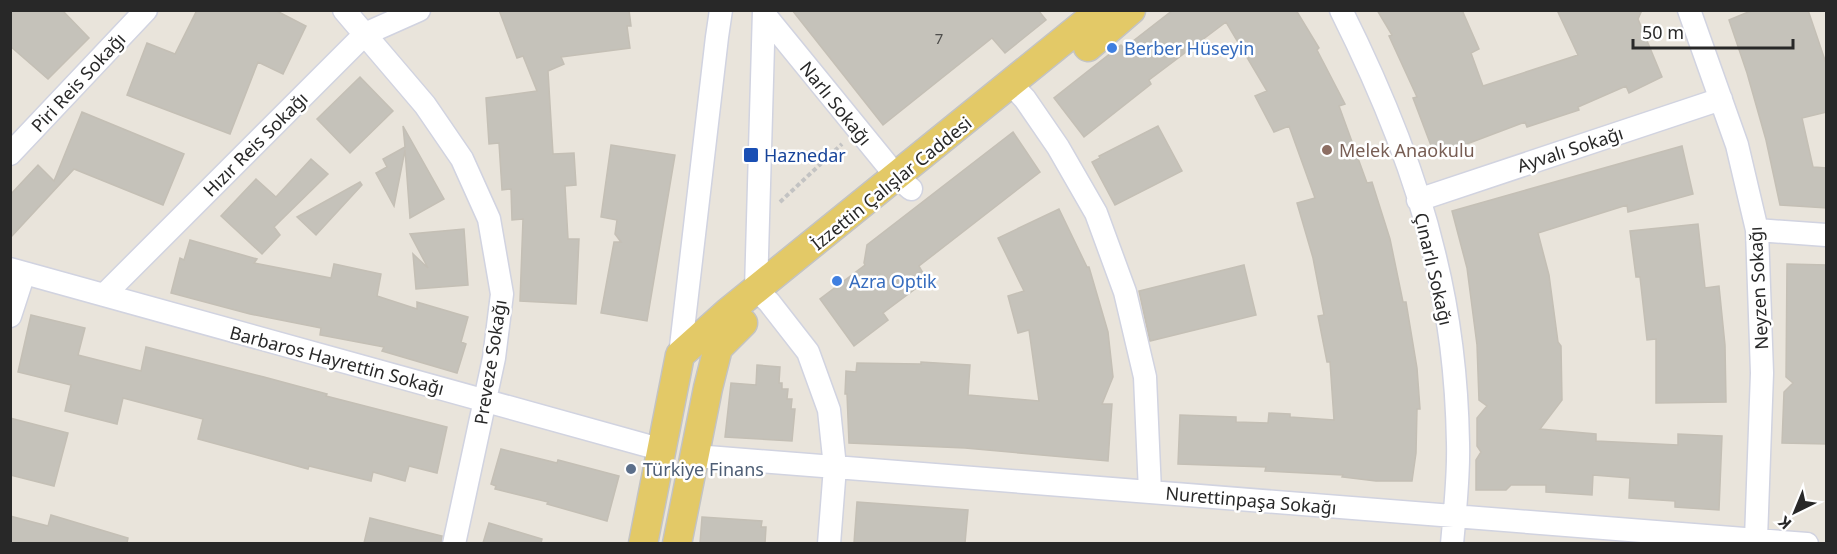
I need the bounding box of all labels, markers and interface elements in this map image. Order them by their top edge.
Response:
scale bar [1633,12,1794,50]
text: 50 m [1642,20,1684,44]
street label: Piri Reis Sokağı [26,27,130,137]
house number: 7 [935,28,943,48]
place label: Berber Hüseyin [1124,36,1254,60]
marker: Berber Hüseyin [1105,41,1119,55]
street label: Narlı Sokağı [795,56,877,150]
street label: Hızır Reis Sokağı [197,86,313,202]
street label: İzzettin Çalışlar Caddesi [806,111,976,255]
street label: Ayvalı Sokağı [1514,121,1626,177]
place label: Melek Anaokulu [1339,138,1475,162]
place label: Haznedar [764,143,846,167]
marker: Melek Anaokulu [1320,143,1334,157]
marker: Haznedar [742,146,760,164]
street label: Çınarlı Sokağı [1409,210,1459,328]
street label: Neyzen Sokağı [1743,226,1773,350]
place label: Azra Optik [849,269,937,293]
marker: Azra Optik [830,274,844,288]
street label: Preveze Sokağı [468,298,512,426]
street label: Barbaros Hayrettin Sokağı [227,320,447,400]
place label: Türkiye Finans [643,457,764,481]
marker: Türkiye Finans [624,462,638,476]
street label: Nurettinpaşa Sokağı [1164,481,1338,519]
north arrow [1765,482,1825,542]
text: K [1773,511,1796,535]

